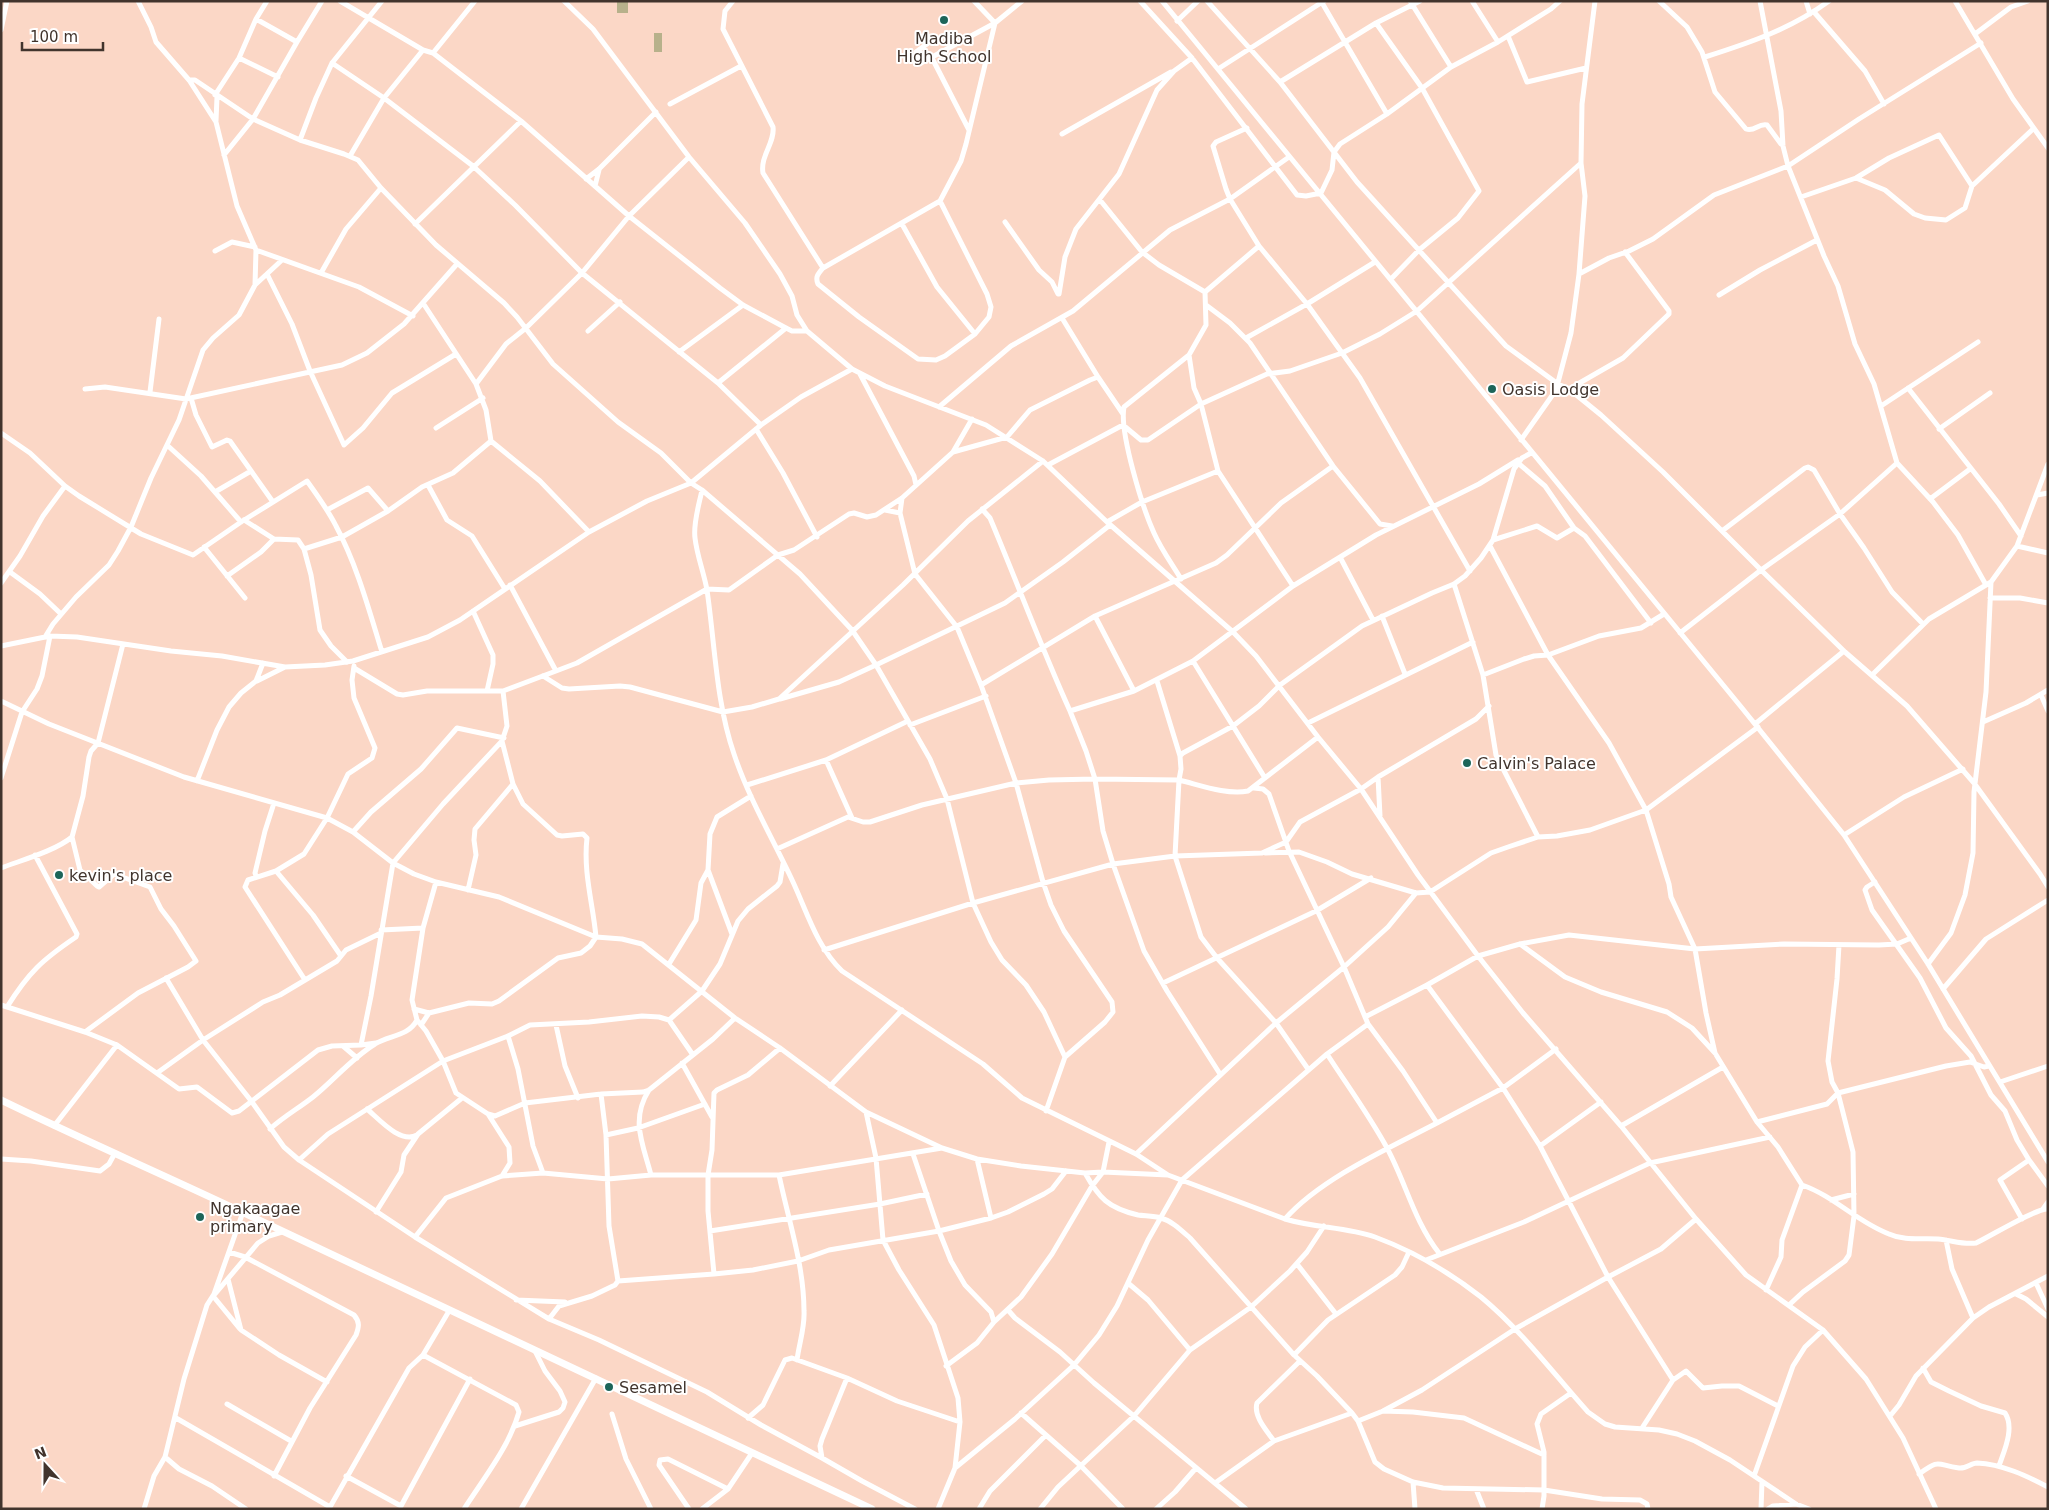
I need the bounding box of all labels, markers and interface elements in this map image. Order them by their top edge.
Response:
marker: Madiba High School [938,14,950,26]
scale bar [22,20,104,52]
text: 100 m [30,28,78,46]
place label: Madiba High School [897,29,991,66]
place label: Oasis Lodge [1502,380,1599,399]
marker: Oasis Lodge [1486,383,1498,395]
place label: Calvin's Palace [1477,754,1596,773]
marker: Calvin's Palace [1461,757,1473,769]
place label: kevin's place [69,866,172,885]
marker: kevin's place [53,869,65,881]
place label: Ngakaagae primary [210,1199,300,1236]
marker: Ngakaagae primary [194,1211,206,1223]
place label: Sesamel [619,1378,687,1397]
marker: Sesamel [603,1381,615,1393]
north arrow [20,1440,70,1490]
text: N [32,1443,49,1462]

